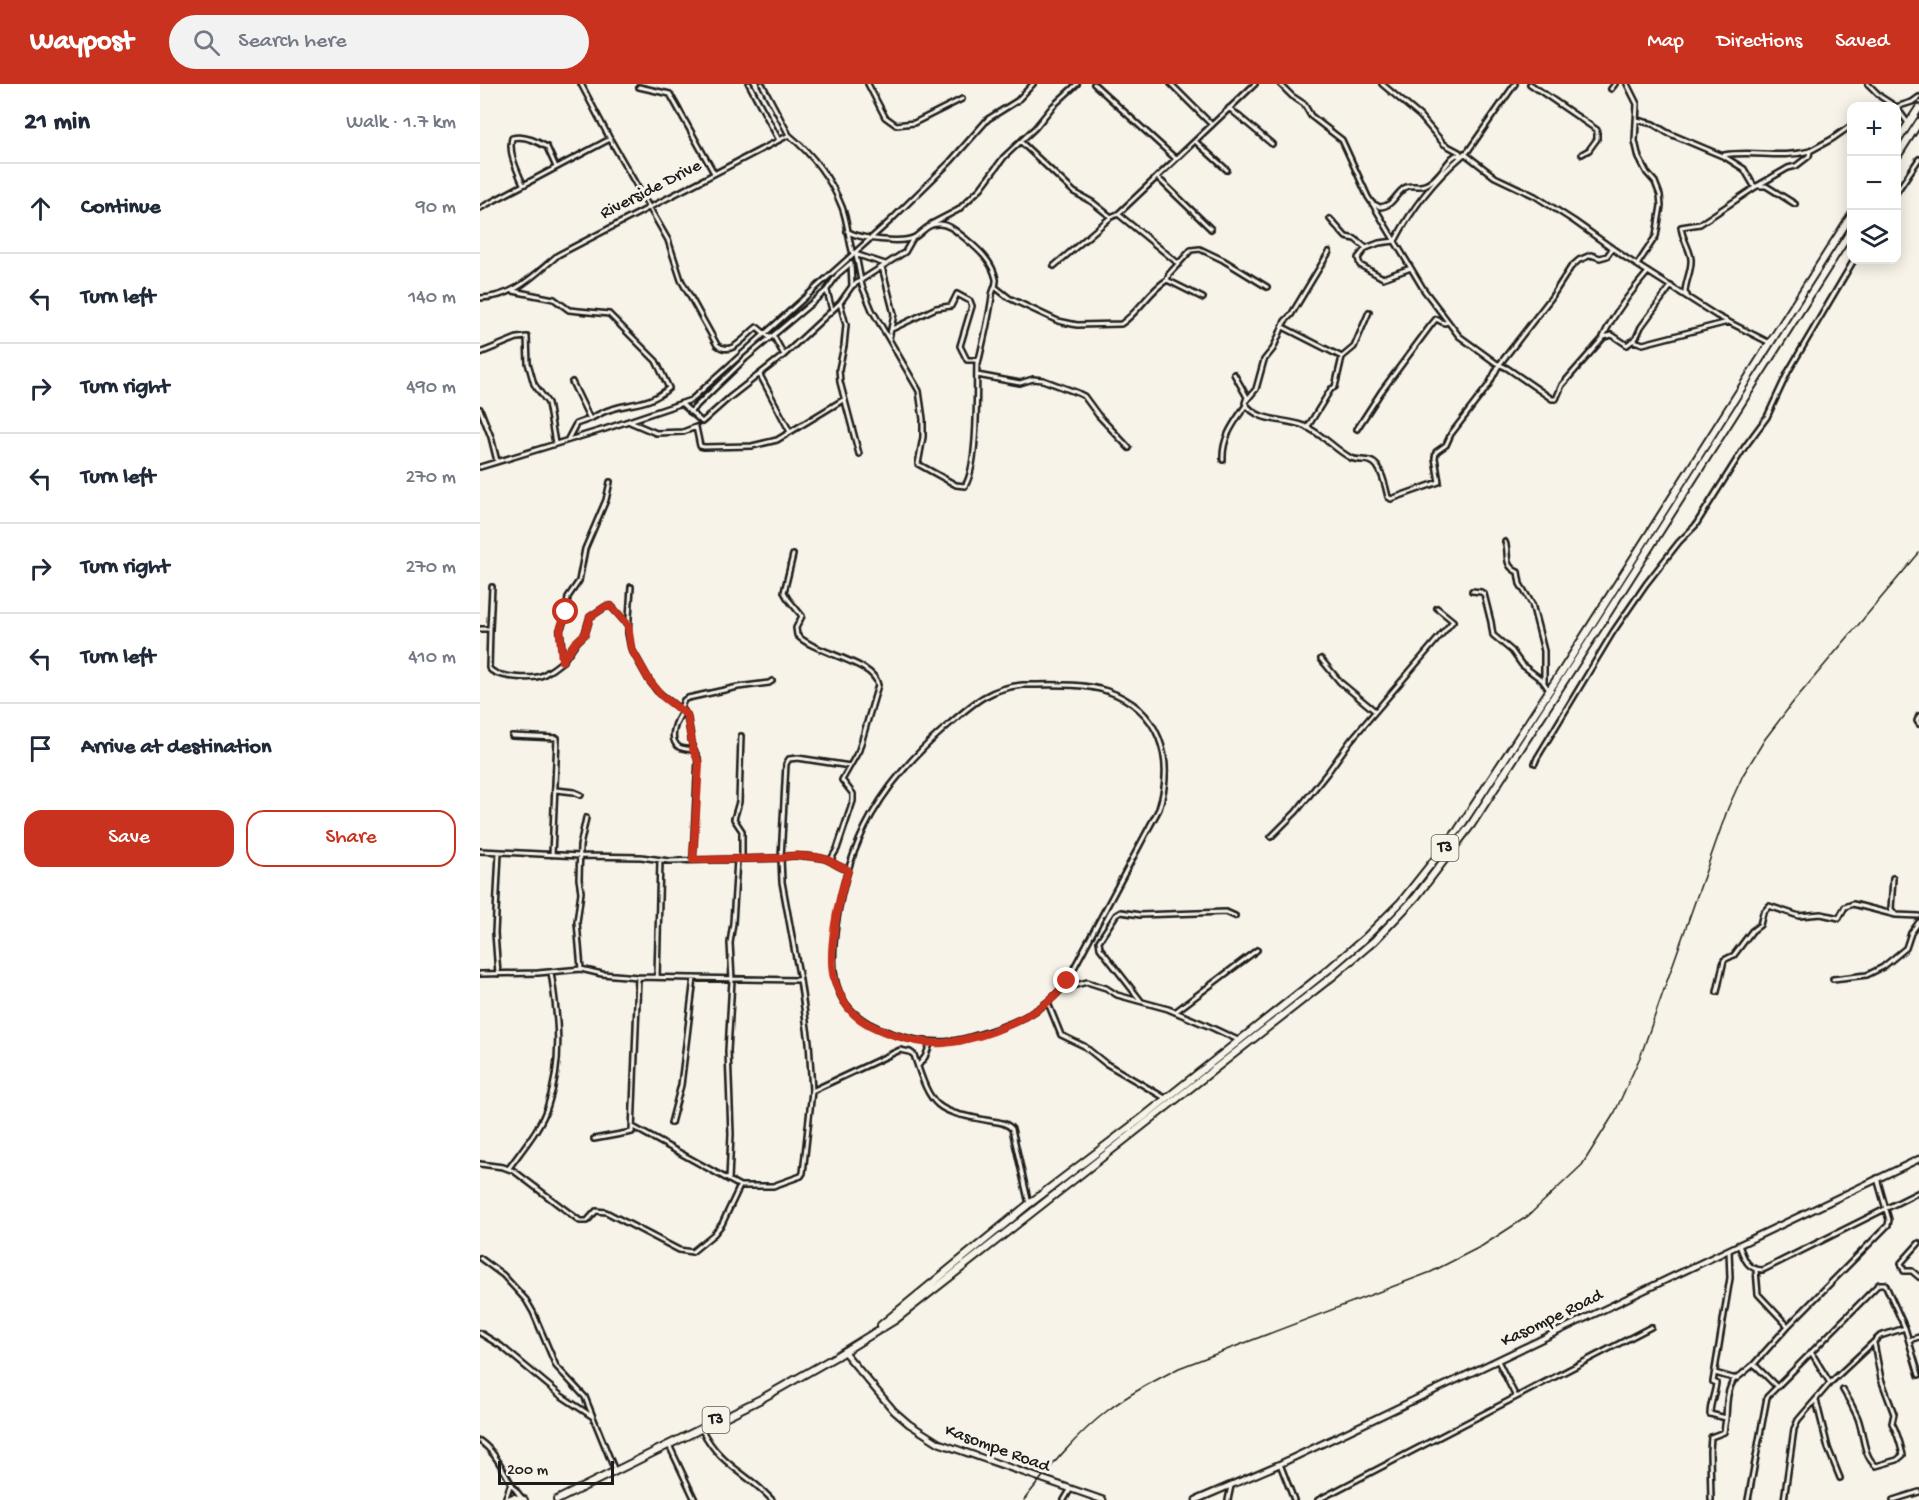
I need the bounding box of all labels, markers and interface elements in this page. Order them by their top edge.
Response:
search box [169,15,589,69]
text: Waypost [30,26,133,59]
icon: search [190,26,223,59]
text: Search here [238,29,347,55]
text: Map [1647,30,1684,55]
text: Directions [1717,30,1802,55]
text: Saved [1835,30,1889,55]
map controls [1847,102,1901,264]
button: + [1847,102,1901,156]
text: 21 min [24,108,90,139]
text: Walk · 1.7 km [346,112,456,135]
street label: Riverside Drive [597,155,706,225]
button: − [1847,156,1901,210]
icon: ahead [24,192,57,225]
text: Continue [81,195,161,221]
text: 90 m [416,197,456,220]
button: layers [1847,210,1901,264]
icon: left [24,282,57,315]
text: Turn left [81,285,155,311]
text: 140 m [408,287,456,310]
icon: right [24,372,57,405]
text: Turn right [81,375,169,401]
text: 490 m [406,377,456,400]
icon: left [24,462,57,495]
text: Turn left [81,465,155,491]
text: 270 m [406,467,456,490]
icon: right [24,552,57,585]
text: Turn right [81,555,169,581]
text: 270 m [406,557,456,580]
route start [552,598,578,624]
icon: left [24,642,57,675]
text: Turn left [81,645,155,671]
text: 410 m [408,647,456,670]
icon: arrive [24,732,57,765]
text: Arrive at destination [81,735,271,761]
button: Save [24,810,234,867]
button: Share [246,810,456,867]
road number: T3 [1432,835,1458,861]
route end [1053,967,1079,993]
street label: Kasompe Road [1498,1285,1608,1353]
road number: T3 [702,1407,730,1433]
street label: Kasompe Road [942,1420,1054,1478]
scale bar [498,1458,614,1486]
text: 200 m [507,1462,548,1481]

